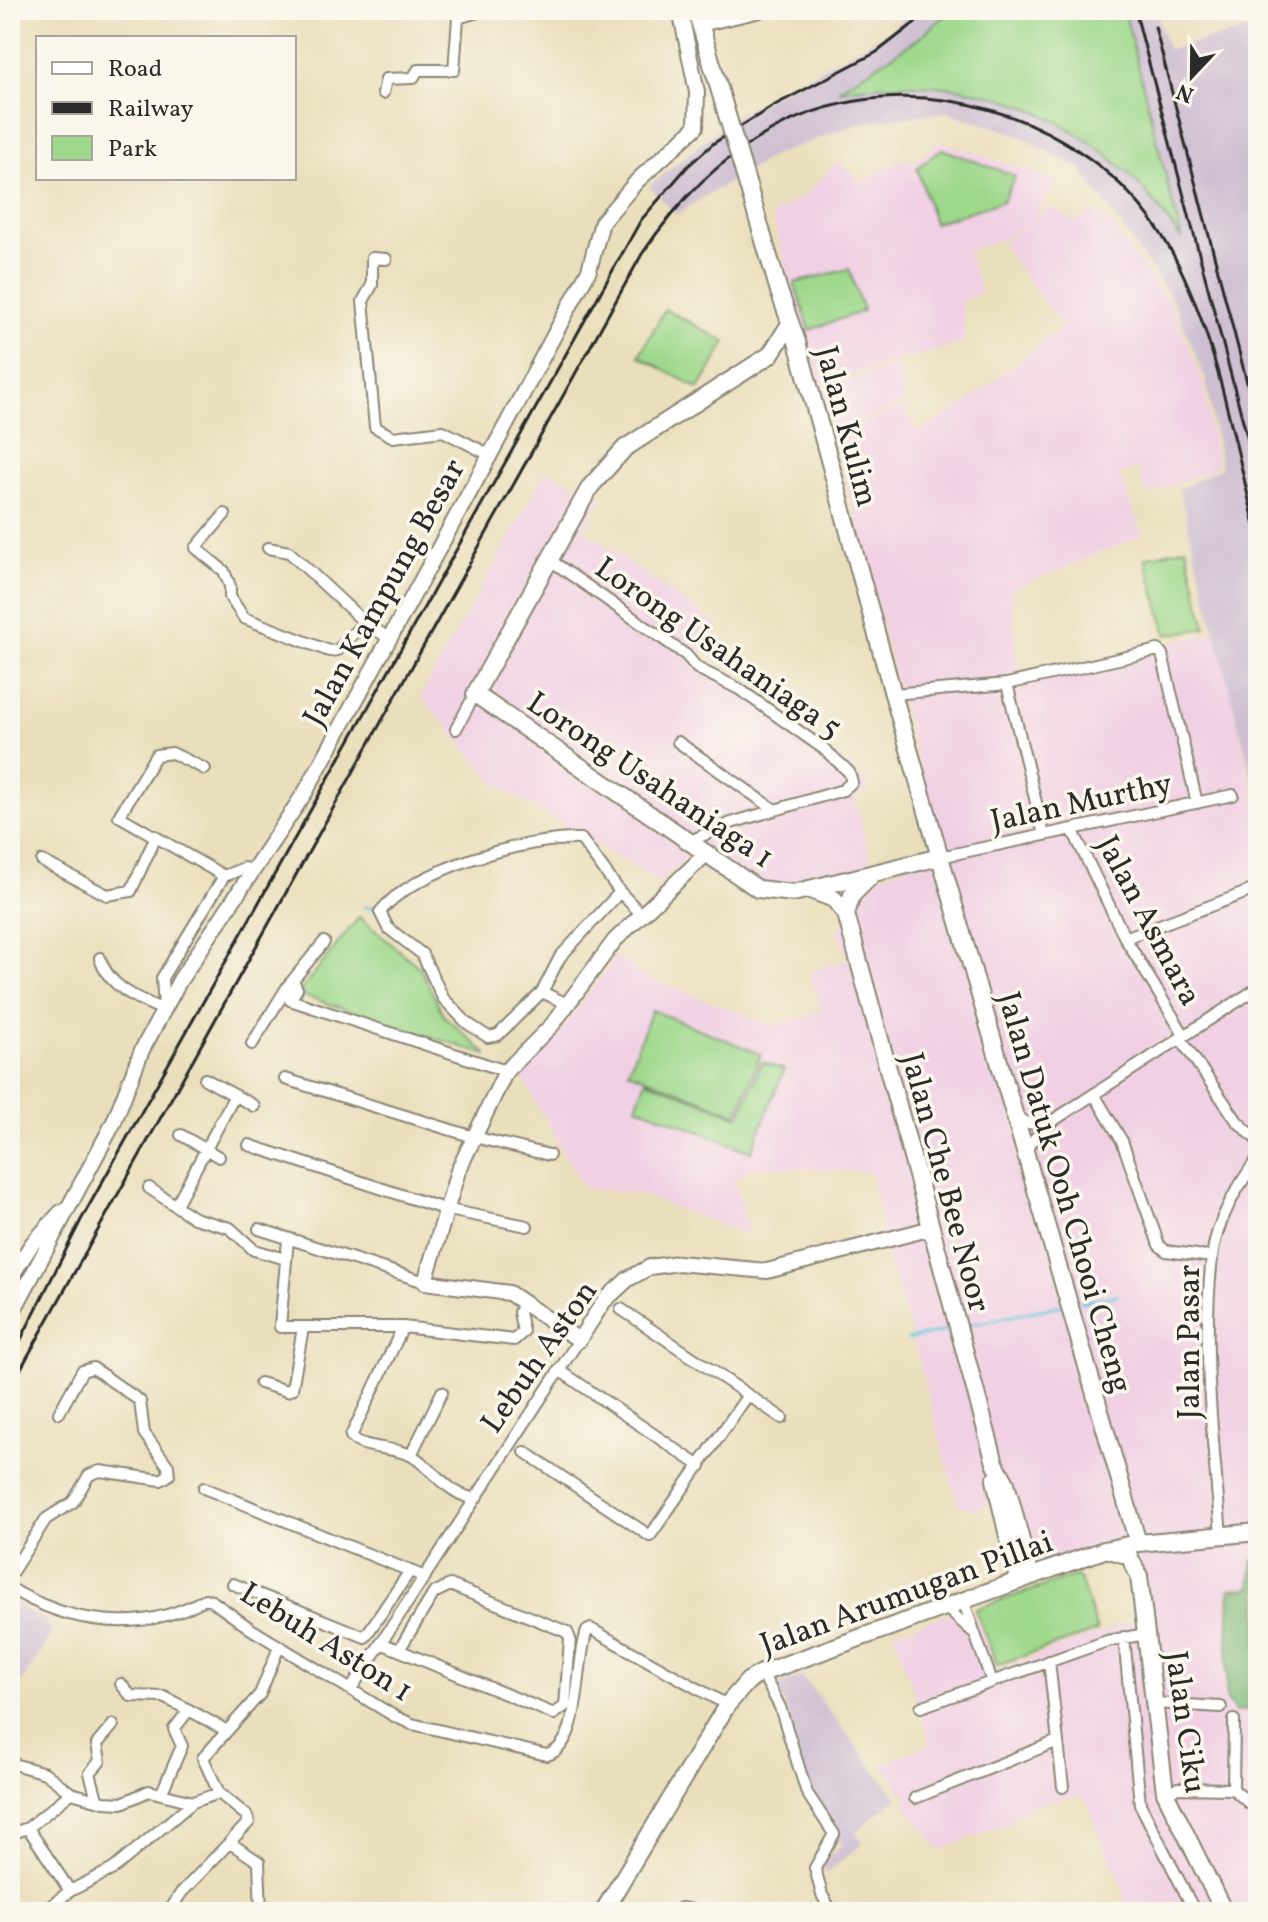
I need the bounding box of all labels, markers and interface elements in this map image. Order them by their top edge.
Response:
legend [36,36,296,180]
north arrow [1152,36,1232,116]
text: Road [108,53,162,87]
text: N [1172,75,1199,110]
text: Railway [108,93,194,127]
text: Park [108,133,157,167]
street label: Jalan Kulim [803,342,888,512]
street label: Jalan Kampung Besar [294,452,478,735]
street label: Lorong Usahaniaga 5 [585,548,850,751]
street label: Lorong Usahaniaga 1 [517,682,782,881]
street label: Jalan Murthy [987,763,1176,845]
street label: Jalan Asmara [1084,828,1211,1014]
street label: Jalan Datuk Ooh Chooi Cheng [985,987,1142,1399]
street label: Jalan Che Bee Noor [888,1048,1000,1317]
street label: Jalan Pasar [1169,1264,1213,1420]
street label: Lebuh Aston [472,1272,609,1443]
street label: Jalan Arumugan Pillai [755,1521,1060,1668]
street label: Lebuh Aston 1 [231,1573,420,1714]
street label: Jalan Ciku [1152,1648,1216,1797]

